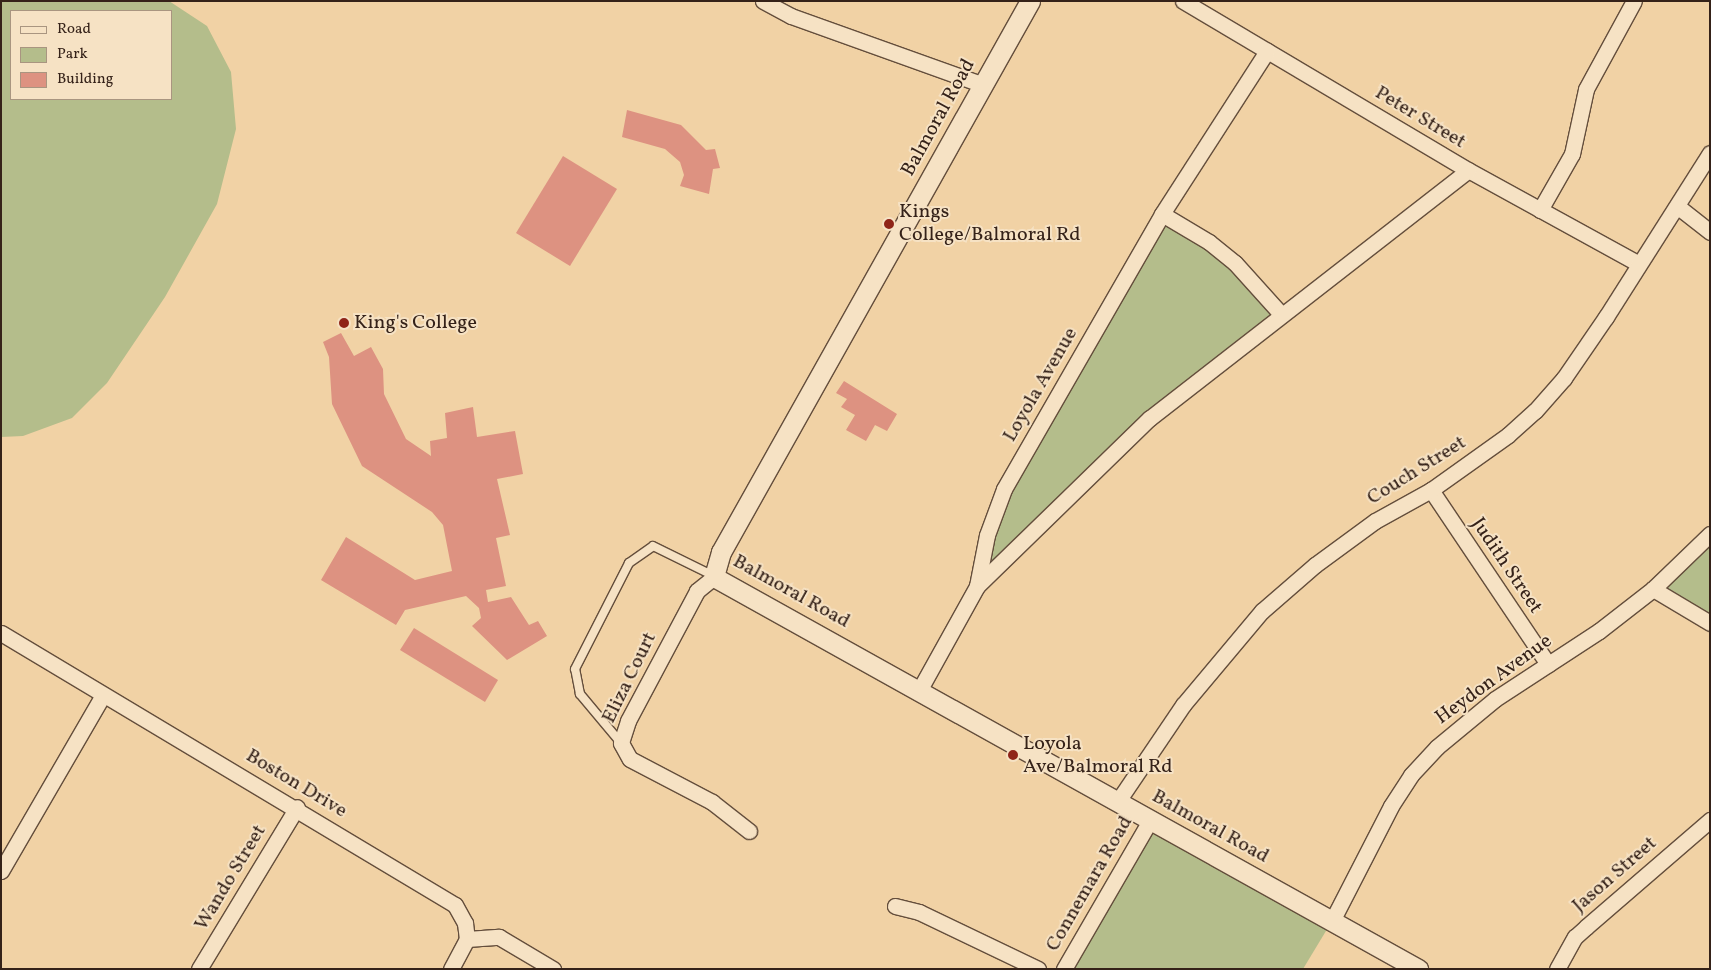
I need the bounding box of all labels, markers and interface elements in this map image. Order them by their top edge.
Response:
legend [10,10,172,100]
text: Road [57,19,91,40]
text: Park [57,44,88,65]
street label: Balmoral Road [897,55,981,181]
text: Building [57,69,113,90]
street label: Peter Street [1370,81,1470,155]
place label: Kings College/Balmoral Rd [899,200,1081,247]
marker: Kings College/Balmoral Rd [883,218,895,230]
place label: King's College [354,311,477,335]
marker: King's College [338,317,350,329]
street label: Loyola Avenue [999,324,1083,446]
street label: Couch Street [1363,431,1471,511]
street label: Judith Street [1465,513,1547,619]
street label: Balmoral Road [728,550,854,634]
street label: Eliza Court [598,629,662,727]
street label: Heydon Avenue [1431,630,1557,730]
place label: Loyola Ave/Balmoral Rd [1023,732,1173,779]
street label: Boston Drive [241,744,351,824]
marker: Loyola Ave/Balmoral Rd [1007,749,1019,761]
street label: Balmoral Road [1147,785,1273,869]
street label: Connemara Road [1042,812,1138,956]
street label: Wando Street [190,821,272,935]
street label: Jason Street [1568,832,1662,918]

